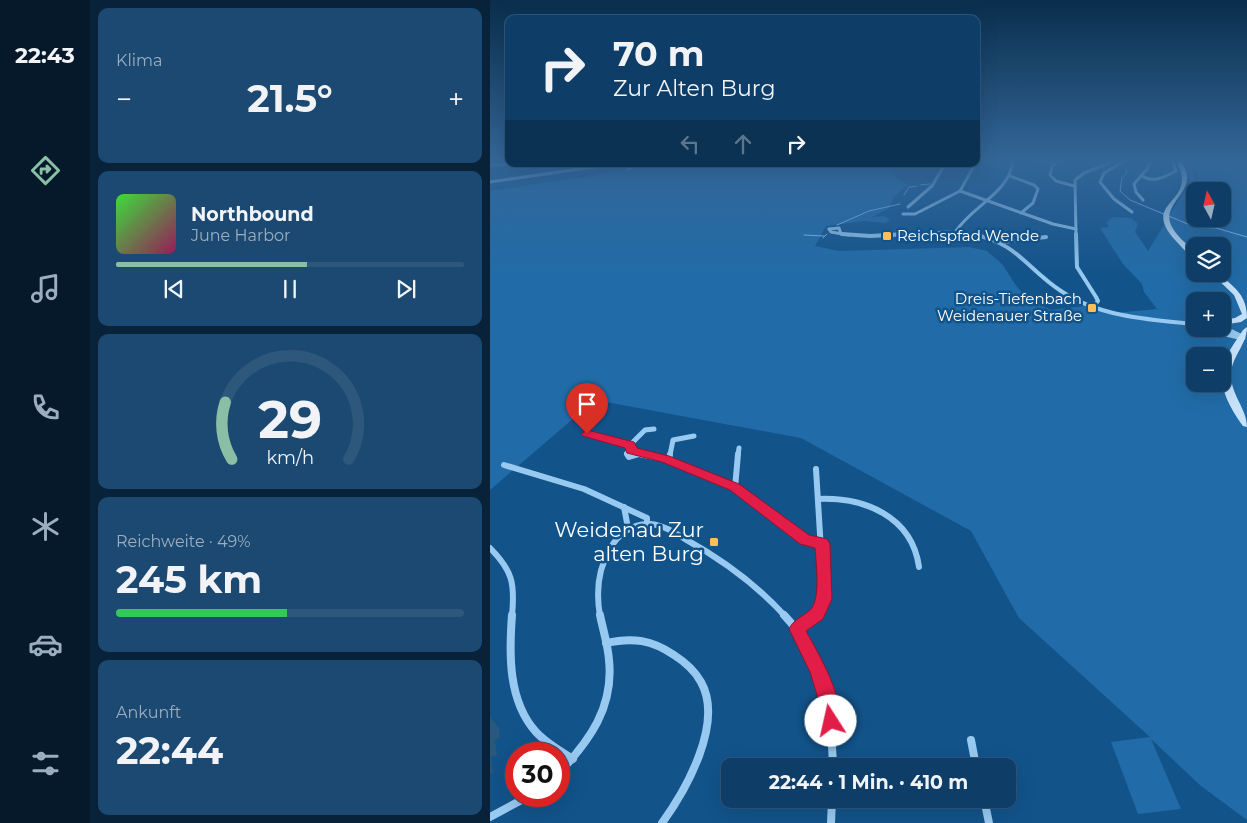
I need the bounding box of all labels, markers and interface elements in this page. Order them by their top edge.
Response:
text: 70 m [613,32,704,75]
icon: right [530,35,595,100]
text: 22:43 [15,42,75,69]
text: Klima [116,51,162,70]
text: 21.5° [247,75,333,122]
text: Zur Alten Burg [613,75,775,102]
text: − [116,82,132,116]
text: + [448,82,464,116]
icon: left [676,130,704,158]
icon: ahead [729,130,757,158]
icon: right [782,130,810,158]
icon: directions [28,153,63,188]
north arrow [1186,182,1231,228]
map controls [1186,182,1231,392]
text: Northbound [191,203,314,226]
text: June Harbor [191,226,290,245]
place label: Reichspfad Wende [897,226,1039,245]
marker: Reichspfad Wende [881,230,893,242]
button: layers [1186,237,1231,282]
icon: music [28,271,63,306]
icon: previous [160,275,188,303]
icon: pause [276,275,304,303]
icon: next [392,275,420,303]
place label: Dreis-Tiefenbach Weidenauer Straße [937,289,1082,325]
button: + [1186,292,1231,337]
marker: Dreis-Tiefenbach Weidenauer Straße [1086,302,1098,314]
button: − [1186,347,1231,392]
pin [566,383,608,434]
text: 29 [258,388,322,451]
icon: phone [28,390,63,425]
icon: arrive [573,390,601,418]
text: km/h [266,447,314,468]
icon: climate [28,509,63,544]
place label: Weidenau Zur alten Burg [554,517,704,566]
text: Reichweite · 49% [116,532,250,551]
marker: Weidenau Zur alten Burg [708,536,720,548]
text: 245 km [116,556,262,603]
icon: car [28,627,63,662]
position arrow [804,694,856,746]
text: Ankunft [116,703,181,722]
text: 22:44 [116,727,223,774]
speed limit sign: 30 [505,742,570,807]
icon: filters [28,746,63,781]
text: 22:44 · 1 Min. · 410 m [769,771,968,794]

